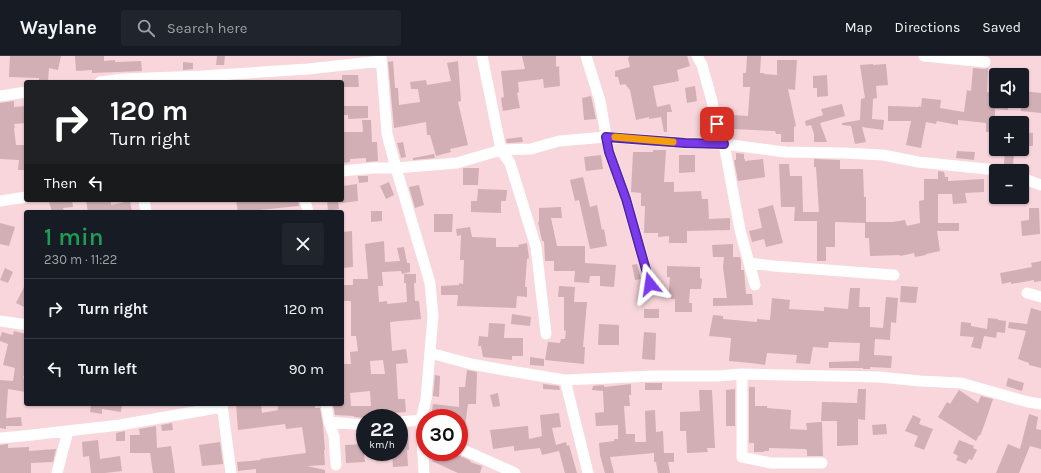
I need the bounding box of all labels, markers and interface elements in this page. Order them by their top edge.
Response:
search box [121,10,401,46]
text: Waylane [20,17,97,39]
icon: search [135,17,157,39]
text: Search here [167,19,247,37]
text: Map [845,19,873,36]
text: Directions [895,19,960,36]
text: Saved [982,19,1021,36]
map controls [989,68,1029,204]
button: sound [989,68,1029,108]
text: 120 m [110,94,188,127]
icon: right [44,96,96,148]
pin [700,107,734,141]
icon: arrive [706,113,728,135]
button: + [989,116,1029,156]
text: Turn right [110,128,190,150]
button: − [989,164,1029,204]
icon: left [85,172,107,194]
text: Then [44,174,77,192]
text: 1 min [44,223,104,251]
button: close [282,223,324,265]
text: 230 m · 11:22 [44,252,117,267]
position arrow [629,263,671,305]
icon: right [44,298,66,320]
text: Turn right [78,300,148,318]
text: 120 m [284,300,324,318]
icon: left [44,358,66,380]
text: Turn left [78,360,137,378]
text: 90 m [289,360,324,378]
speed limit sign: 30 [416,409,468,461]
text: 22 [370,418,394,441]
text: km/h [369,439,395,451]

